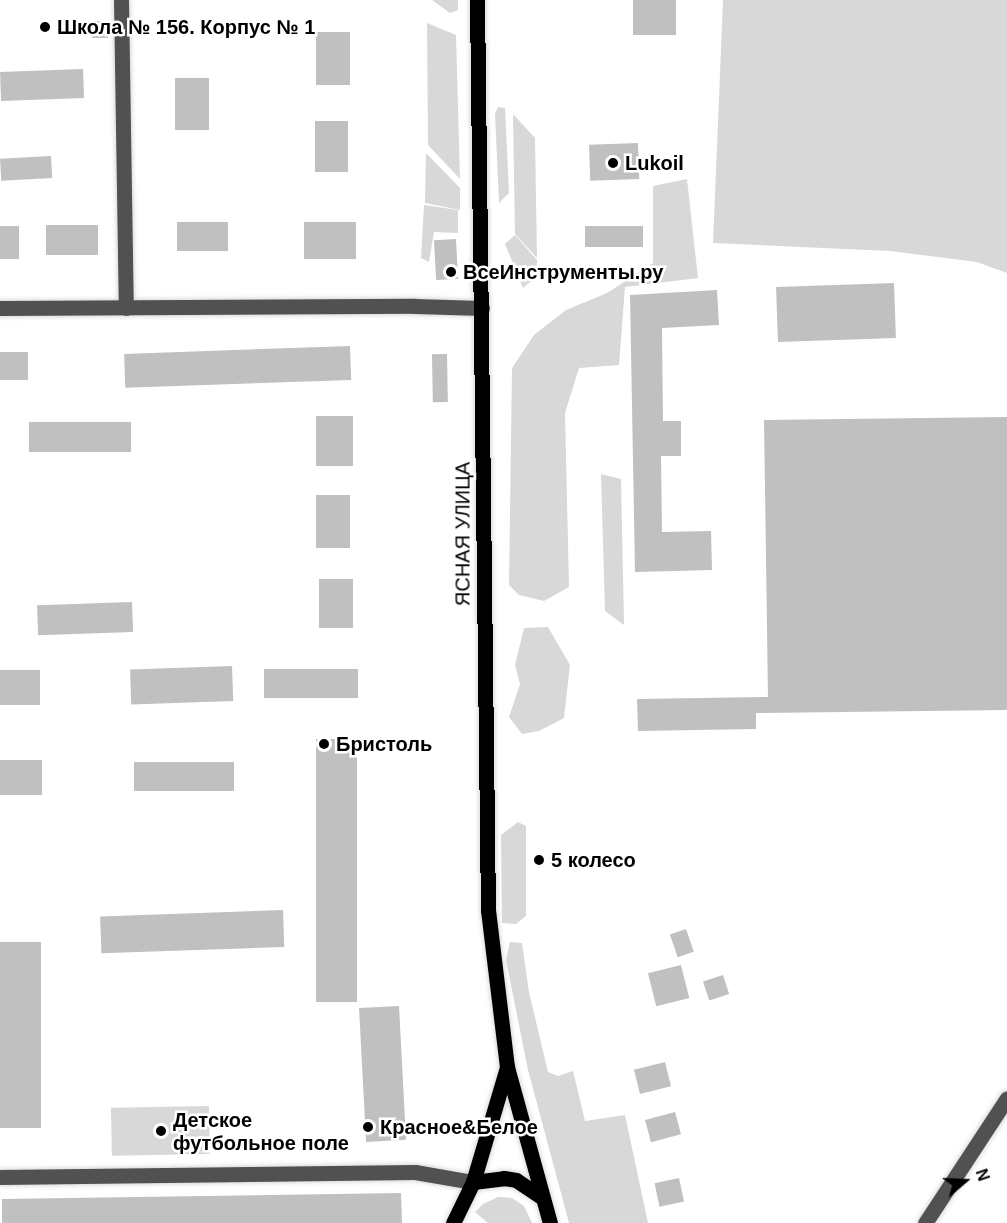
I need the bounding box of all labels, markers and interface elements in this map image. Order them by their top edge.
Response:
place label: Школа № 156. Корпус № 1 [57,15,315,39]
marker: Школа № 156. Корпус № 1 [38,20,52,34]
place label: Lukoil [625,151,684,175]
marker: Lukoil [606,156,620,170]
place label: ВсеИнструменты.ру [463,260,663,284]
marker: ВсеИнструменты.ру [444,265,458,279]
street label: ЯСНАЯ УЛИЦА [451,462,475,606]
place label: Бристоль [336,732,432,756]
marker: Бристоль [317,737,331,751]
place label: 5 колесо [551,848,636,872]
marker: 5 колесо [532,853,546,867]
place label: Детское футбольное поле [173,1108,349,1155]
place label: Красное&Белое [380,1115,538,1139]
marker: Красное&Белое [361,1120,375,1134]
marker: Детское футбольное поле [154,1124,168,1138]
north arrow [935,1151,995,1211]
text: N [973,1167,992,1183]

